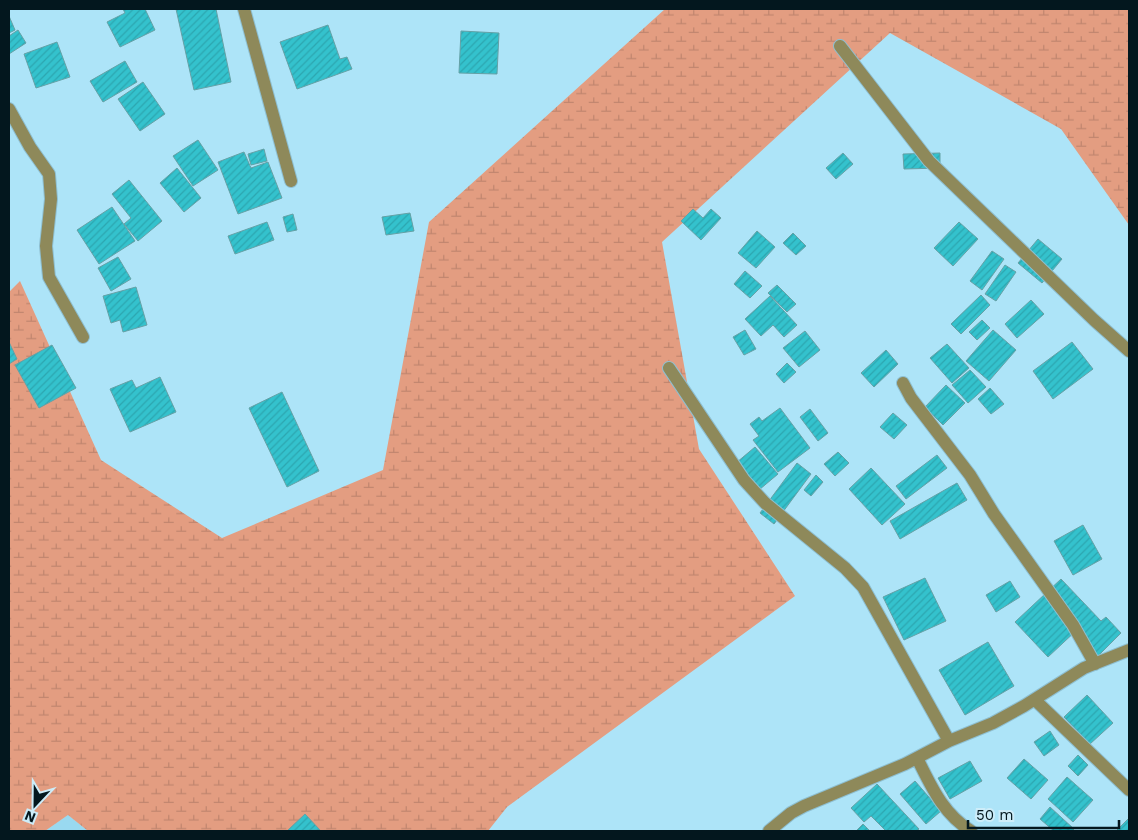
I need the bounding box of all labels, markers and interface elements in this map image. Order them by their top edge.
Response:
north arrow [10,780,60,830]
scale bar [968,798,1119,830]
text: 50 m [976,806,1013,824]
text: N [22,808,38,826]

